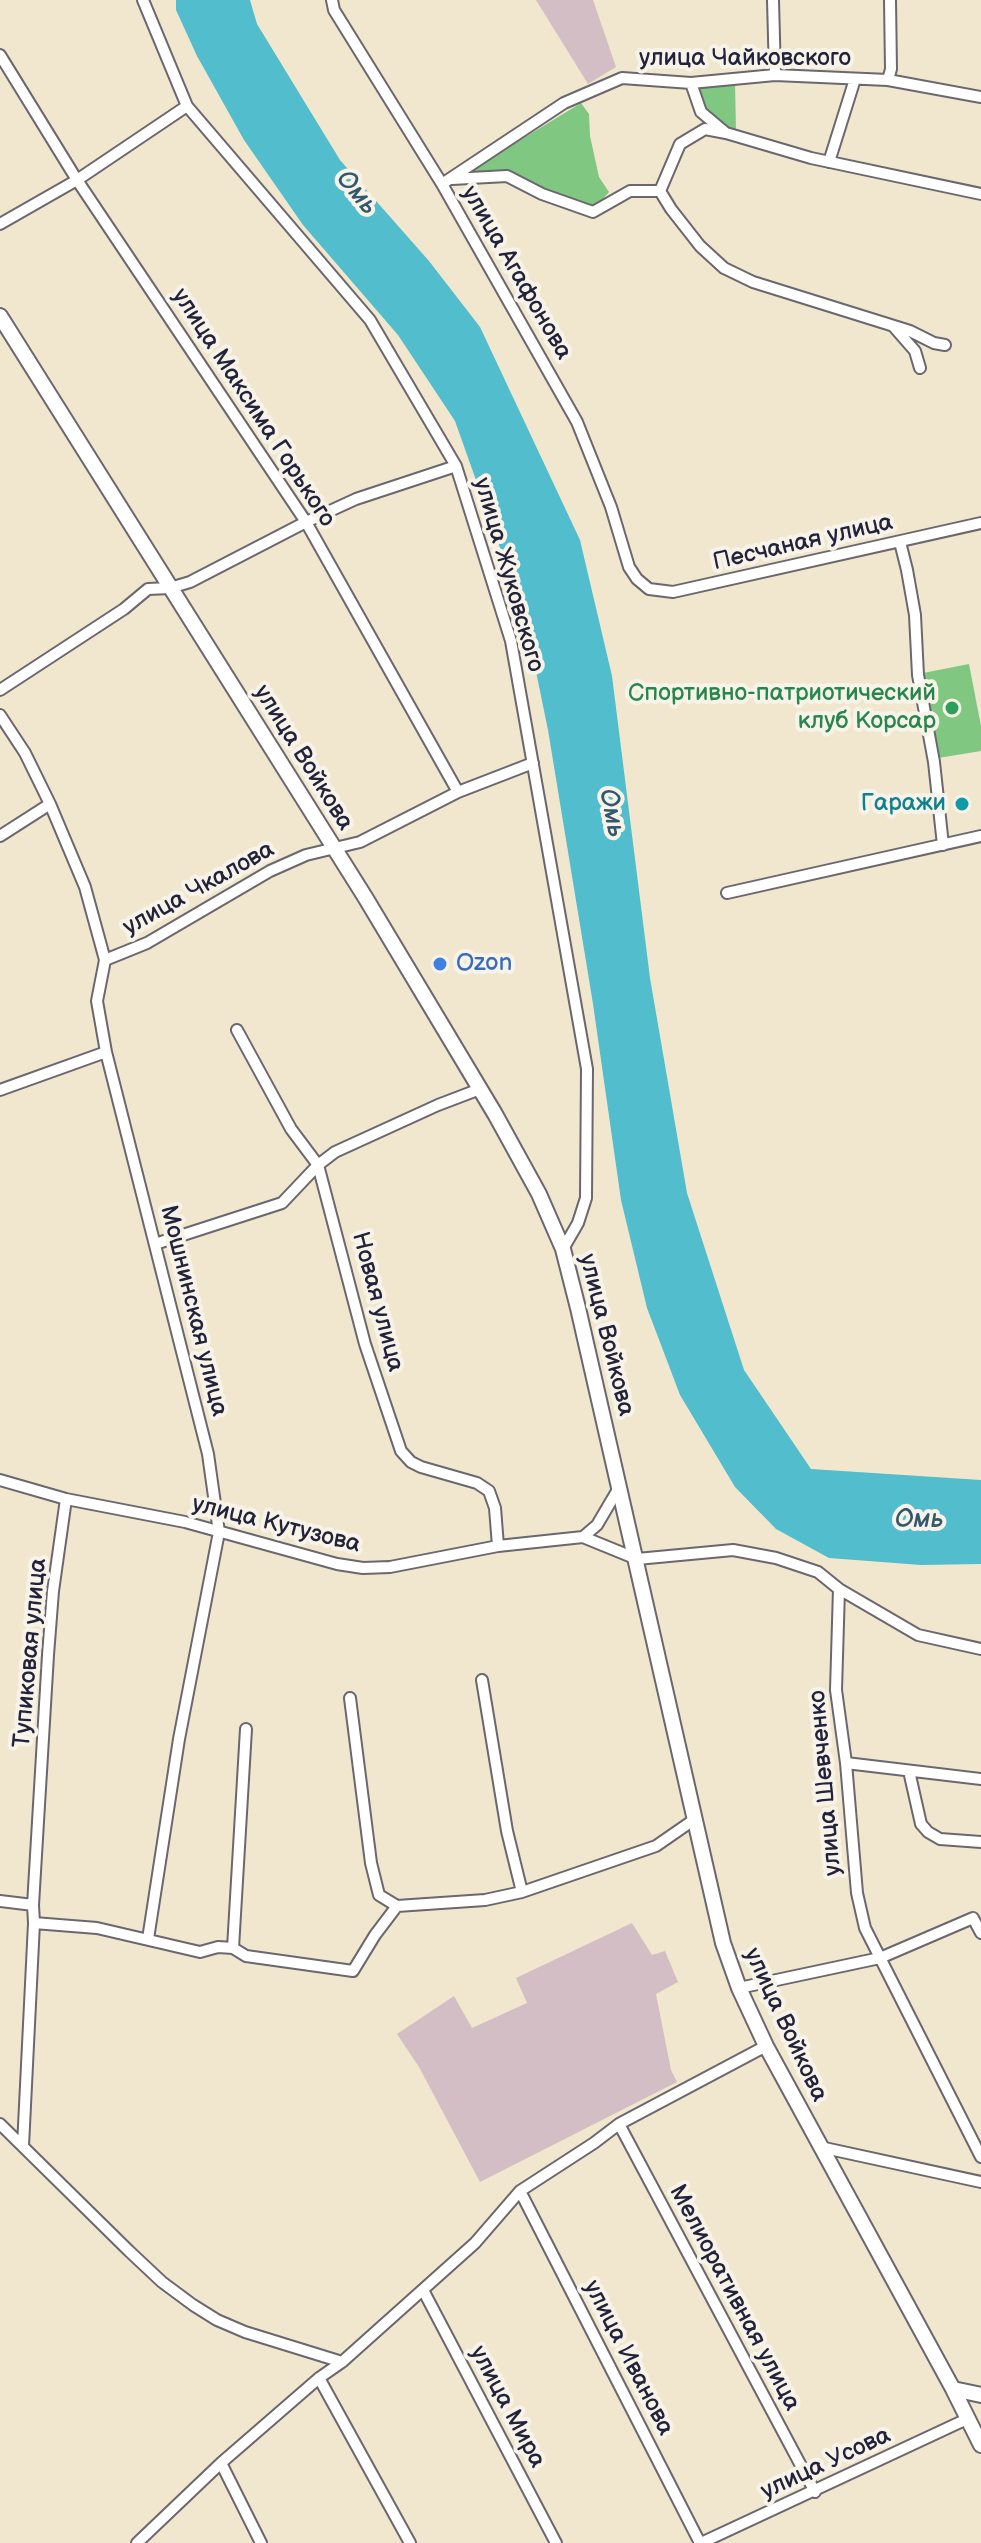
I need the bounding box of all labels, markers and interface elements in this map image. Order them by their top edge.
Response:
street label: улица Чайковского [639,45,851,73]
water label: Омь [329,164,383,222]
street label: улица Агафонова [455,181,577,365]
street label: улица Максима Горького [165,283,341,533]
street label: улица Жуковского [467,475,549,675]
street label: Песчаная улица [710,508,896,578]
street label: улица Войкова [247,680,359,836]
place label: Спортивно-патриотический клуб Корсар [628,680,936,736]
marker: Спортивно-патриотический клуб Корсар [943,699,961,717]
water label: Омь [591,786,631,840]
place label: Гаражи [861,790,946,818]
marker: Гаражи [953,795,971,813]
street label: улица Чкалова [118,836,280,942]
place label: Ozon [456,950,512,978]
marker: Ozon [431,955,449,973]
street label: Мошнинская улица [153,1203,233,1419]
street label: Новая улица [345,1229,409,1375]
street label: улица Войкова [572,1251,640,1419]
street label: улица Кутузова [189,1490,363,1560]
water label: Омь [895,1504,943,1536]
street label: Тупиковая улица [8,1557,54,1749]
street label: улица Шевченко [804,1689,848,1877]
street label: улица Войкова [737,1944,833,2106]
street label: Мелиоративная улица [662,2180,806,2416]
street label: улица Иванова [577,2276,679,2440]
street label: улица Мира [463,2341,551,2473]
street label: улица Усова [757,2421,895,2507]

